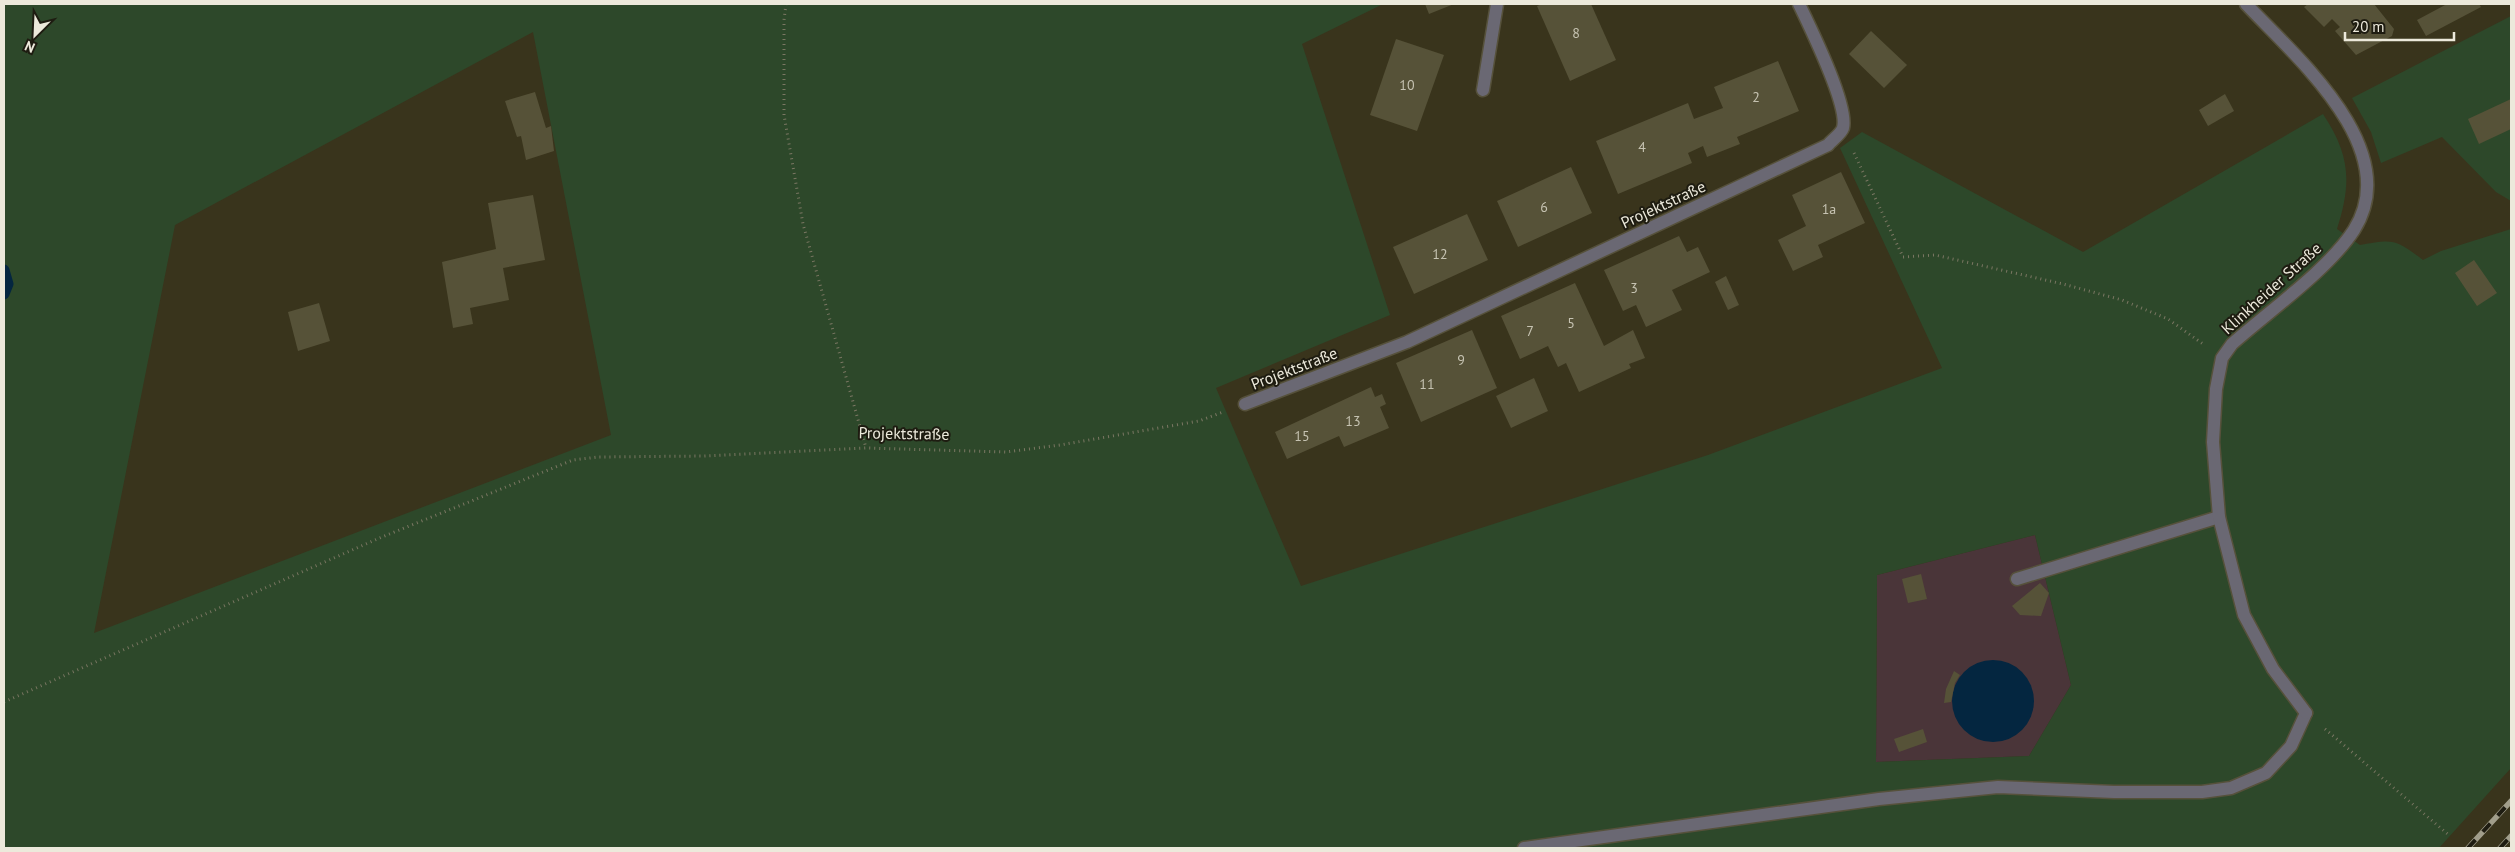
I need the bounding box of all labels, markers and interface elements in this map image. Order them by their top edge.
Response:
north arrow [10,10,60,60]
scale bar [2345,10,2454,42]
text: 20 m [2352,17,2385,36]
house number: 8 [1572,24,1580,42]
text: N [22,37,38,57]
house number: 10 [1399,76,1415,94]
house number: 2 [1752,88,1760,106]
house number: 4 [1638,138,1646,156]
street label: Projektstraße [1618,176,1708,232]
house number: 6 [1540,198,1548,216]
house number: 1a [1822,200,1836,218]
street label: Klinkheider Straße [2217,238,2325,338]
house number: 12 [1432,245,1448,263]
house number: 3 [1630,279,1638,297]
house number: 5 [1567,314,1575,332]
house number: 7 [1526,322,1534,340]
street label: Projektstraße [1248,342,1340,394]
house number: 9 [1457,351,1465,369]
house number: 11 [1419,375,1435,393]
house number: 13 [1345,412,1361,430]
street label: Projektstraße [858,422,950,444]
house number: 15 [1294,427,1310,445]

